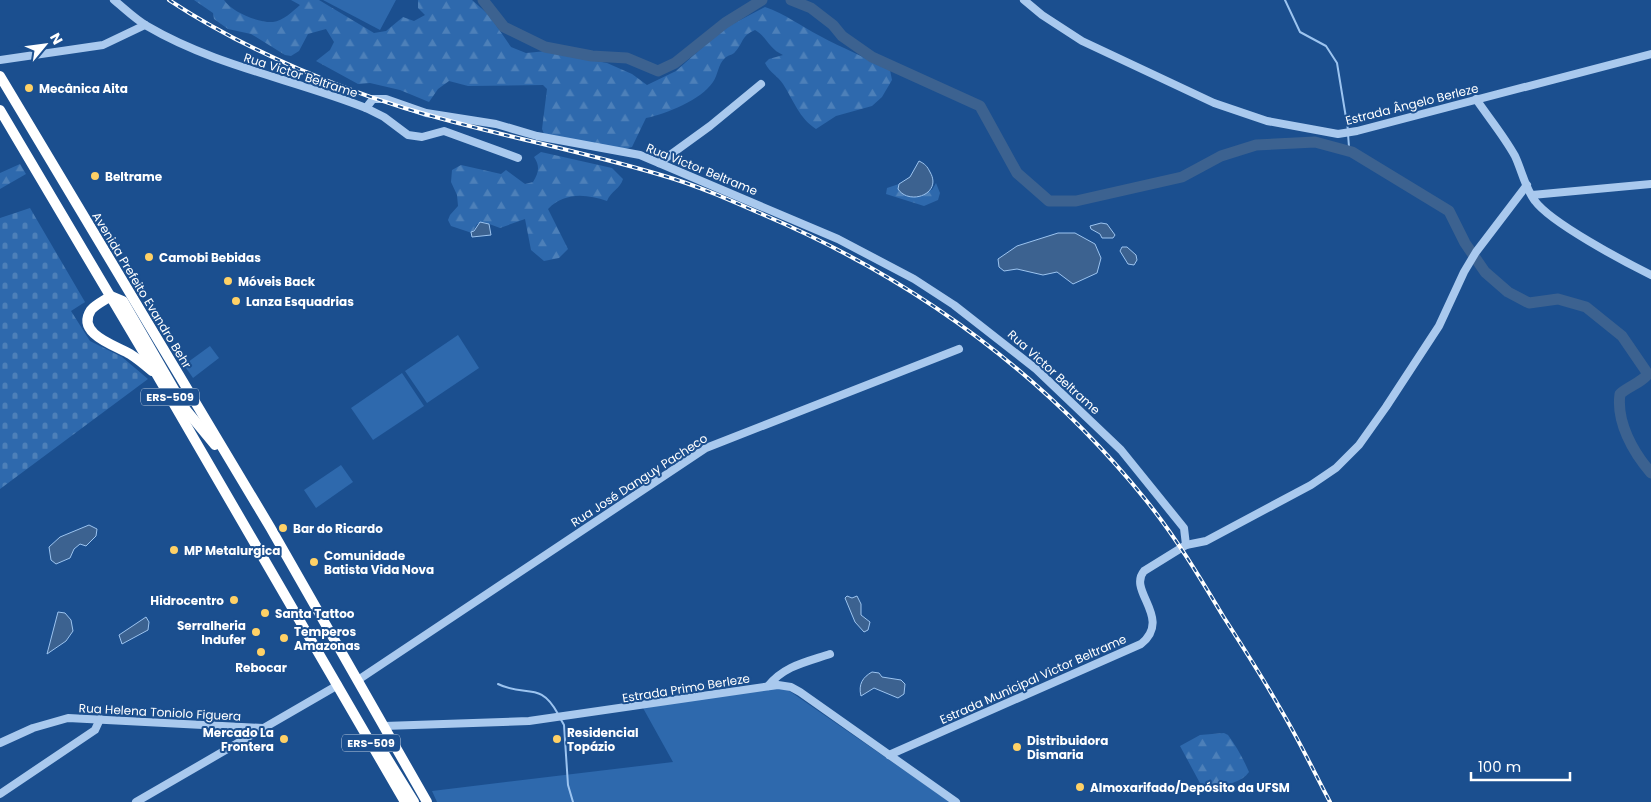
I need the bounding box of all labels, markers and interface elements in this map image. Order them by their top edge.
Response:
north arrow [20,20,70,70]
text: N [45,29,68,48]
street label: Rua Victor Beltrame [242,49,360,101]
street label: Estrada Ângelo Berleze [1344,79,1480,129]
place label: Mecânica Aita [39,80,128,97]
marker: Mecânica Aita [23,82,35,94]
street label: Rua Victor Beltrame [644,139,760,199]
place label: Beltrame [105,168,163,185]
marker: Beltrame [89,170,101,182]
street label: Avenida Prefeito Evandro Behr [88,209,196,372]
place label: Camobi Bebidas [159,249,261,266]
marker: Camobi Bebidas [143,251,155,263]
place label: Móveis Back [238,273,316,290]
marker: Móveis Back [222,275,234,287]
place label: Lanza Esquadrias [246,293,354,310]
marker: Lanza Esquadrias [230,295,242,307]
street label: Rua Victor Beltrame [1004,326,1104,418]
road number: ERS-509 [141,388,199,406]
street label: Rua José Danguy Pacheco [567,429,711,531]
place label: Bar do Ricardo [293,520,383,537]
marker: Bar do Ricardo [277,522,289,534]
place label: MP Metalurgica [184,542,280,559]
marker: MP Metalurgica [168,544,180,556]
place label: Comunidade Batista Vida Nova [324,547,434,578]
marker: Comunidade Batista Vida Nova [308,556,320,568]
place label: Hidrocentro [150,592,224,609]
marker: Hidrocentro [228,594,240,606]
place label: Santa Tattoo [275,605,355,622]
marker: Santa Tattoo [259,607,271,619]
place label: Serralheria Indufer [177,617,246,648]
place label: Temperos Amazonas [294,623,361,654]
marker: Serralheria Indufer [250,626,262,638]
street label: Estrada Municipal Victor Beltrame [937,630,1129,728]
marker: Temperos Amazonas [278,632,290,644]
marker: Rebocar [255,646,267,658]
place label: Rebocar [235,659,287,676]
street label: Estrada Primo Berleze [621,670,751,706]
street label: Rua Helena Toniolo Figuera [78,699,242,725]
place label: Mercado La Frontera [203,724,274,755]
place label: Residencial Topázio [567,724,639,755]
place label: Distribuidora Dismaria [1027,732,1108,763]
marker: Mercado La Frontera [278,733,290,745]
marker: Residencial Topázio [551,733,563,745]
road number: ERS-509 [342,734,400,751]
marker: Distribuidora Dismaria [1011,741,1023,753]
scale bar [1471,750,1570,782]
text: 100 m [1478,756,1521,777]
place label: Almoxarifado/Depósito da UFSM [1090,779,1290,796]
marker: Almoxarifado/Depósito da UFSM [1074,781,1086,793]

